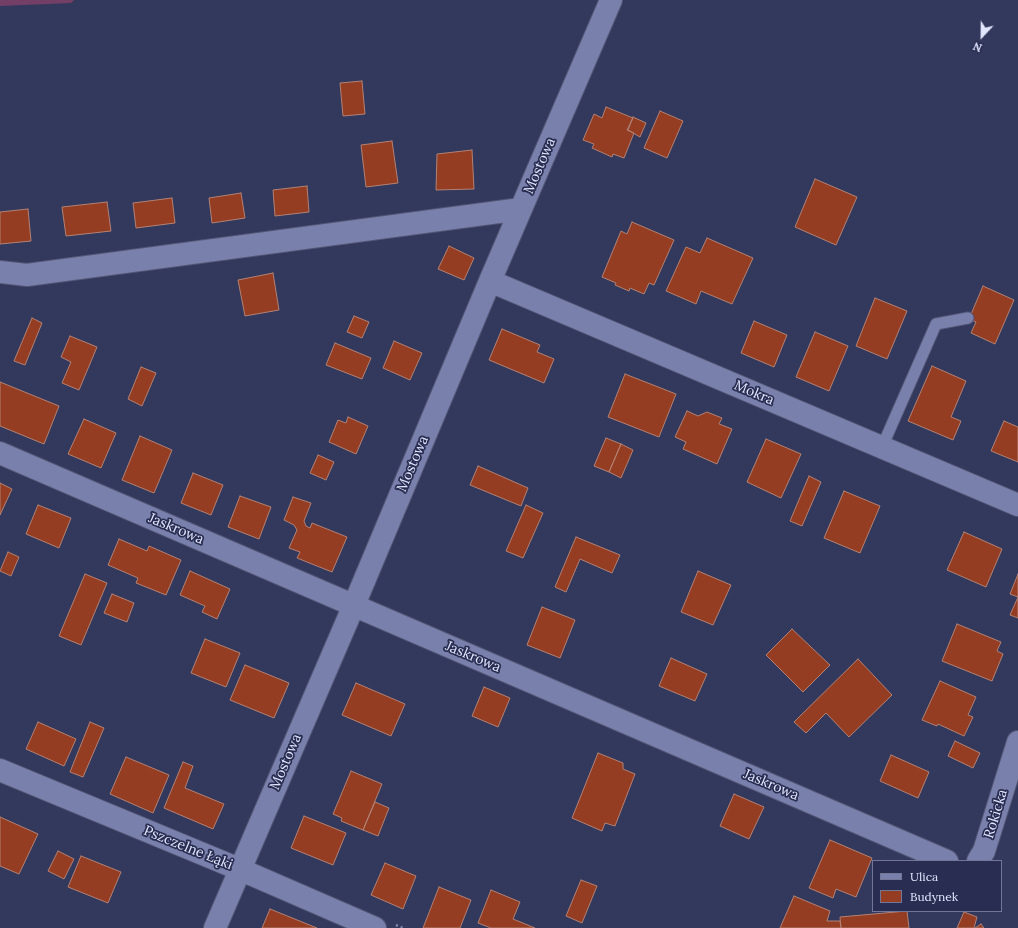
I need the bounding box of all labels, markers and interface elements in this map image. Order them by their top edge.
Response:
north arrow [962,16,1002,56]
text: N [971,39,984,55]
street label: Mostowa [521,135,559,197]
street label: Mokra [732,377,776,409]
street label: Mostowa [394,433,432,495]
street label: Jaskrowa [146,510,206,548]
street label: Jaskrowa [443,638,503,676]
street label: Mostowa [267,731,305,793]
street label: Jaskrowa [741,766,801,804]
street label: Rokicka [981,787,1011,841]
street label: Pszczelne Łąki [141,822,235,874]
legend [872,860,1002,912]
text: Ulica [910,869,938,884]
text: Budynek [910,889,958,904]

